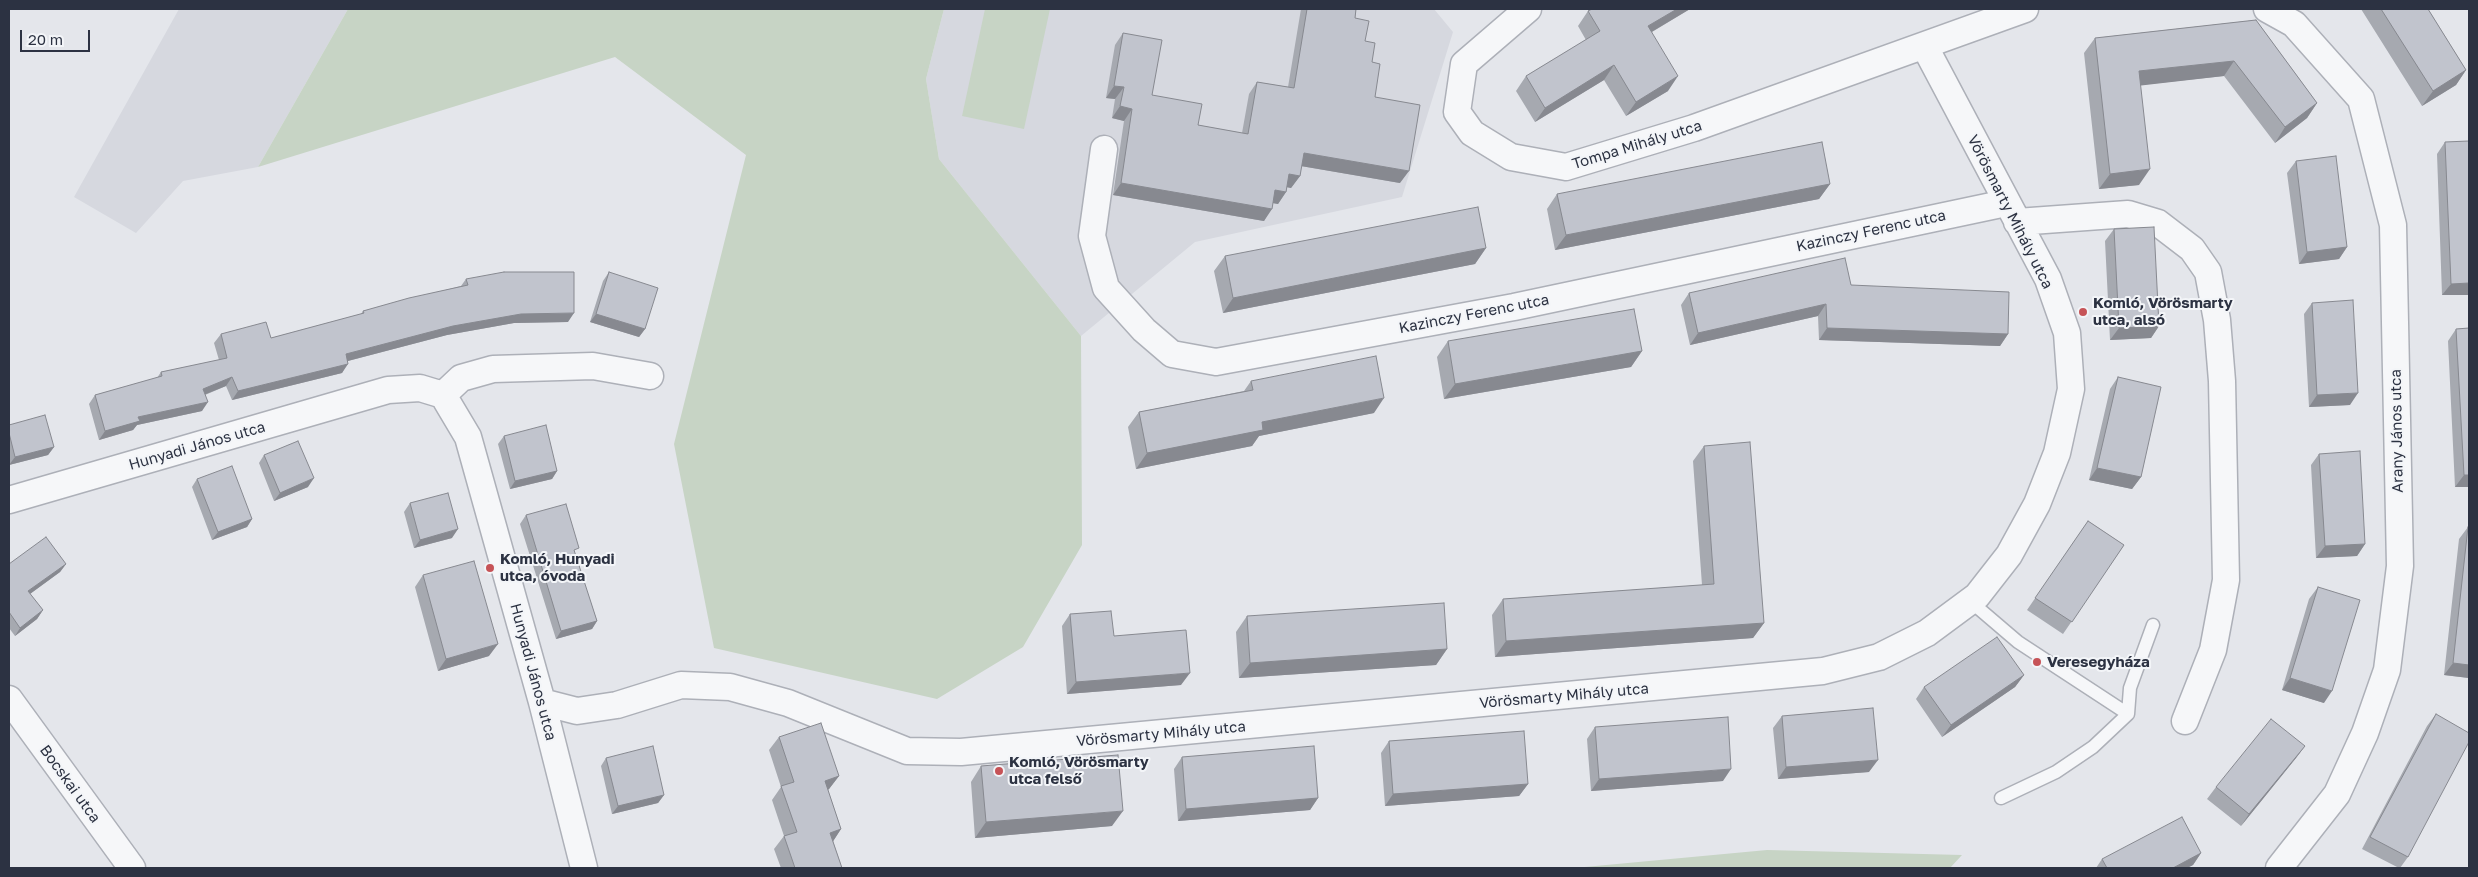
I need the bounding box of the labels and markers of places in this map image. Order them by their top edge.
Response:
place label: Komló, Vörösmarty utca, alsó [2093,294,2233,329]
marker: Komló, Vörösmarty utca, alsó [2077,306,2089,318]
place label: Komló, Hunyadi utca, óvoda [500,550,615,585]
marker: Komló, Hunyadi utca, óvoda [484,562,496,574]
place label: Veresegyháza [2047,653,2150,671]
marker: Veresegyháza [2031,656,2043,668]
place label: Komló, Vörösmarty utca felső [1009,753,1149,788]
marker: Komló, Vörösmarty utca felső [993,765,1005,777]

